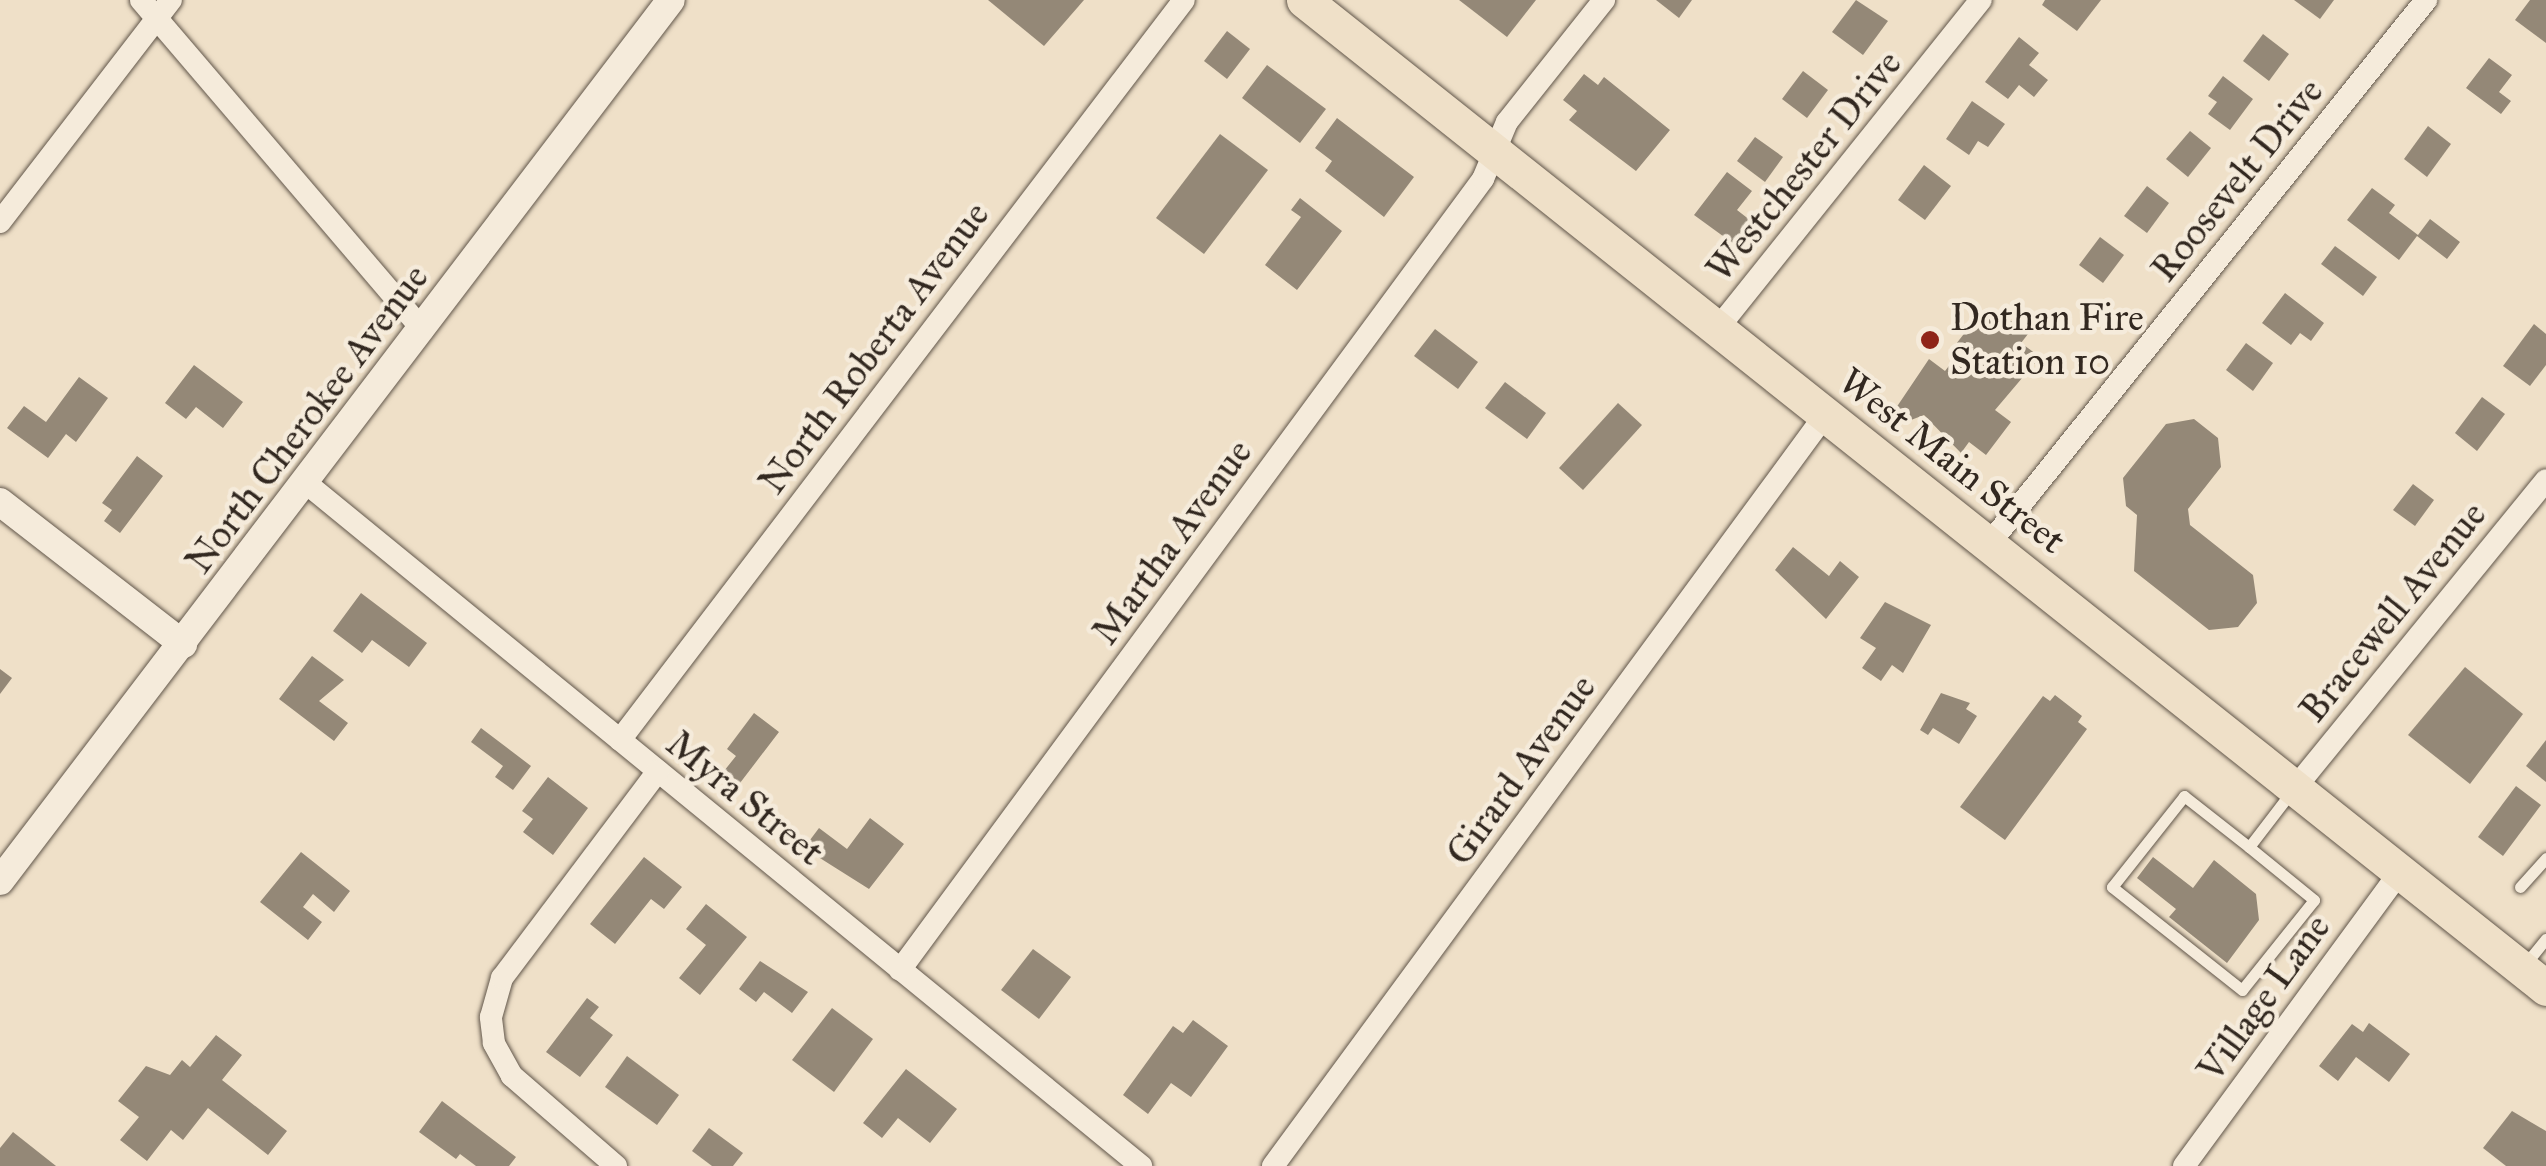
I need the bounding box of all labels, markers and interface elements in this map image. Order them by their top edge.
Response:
street label: Westchester Drive [1697,41,1911,291]
street label: Roosevelt Drive [2141,69,2333,291]
street label: North Roberta Avenue [749,193,999,503]
street label: North Cherokee Avenue [176,255,438,583]
place label: Dothan Fire Station 10 [1950,295,2144,384]
marker: Dothan Fire Station 10 [1919,329,1941,351]
street label: West Main Street [1830,358,2074,564]
street label: Martha Avenue [1082,431,1262,653]
street label: Bracewell Avenue [2290,493,2496,731]
street label: Girard Avenue [1437,666,1605,874]
street label: Myra Street [657,721,833,875]
street label: Village Lane [2188,905,2340,1091]

